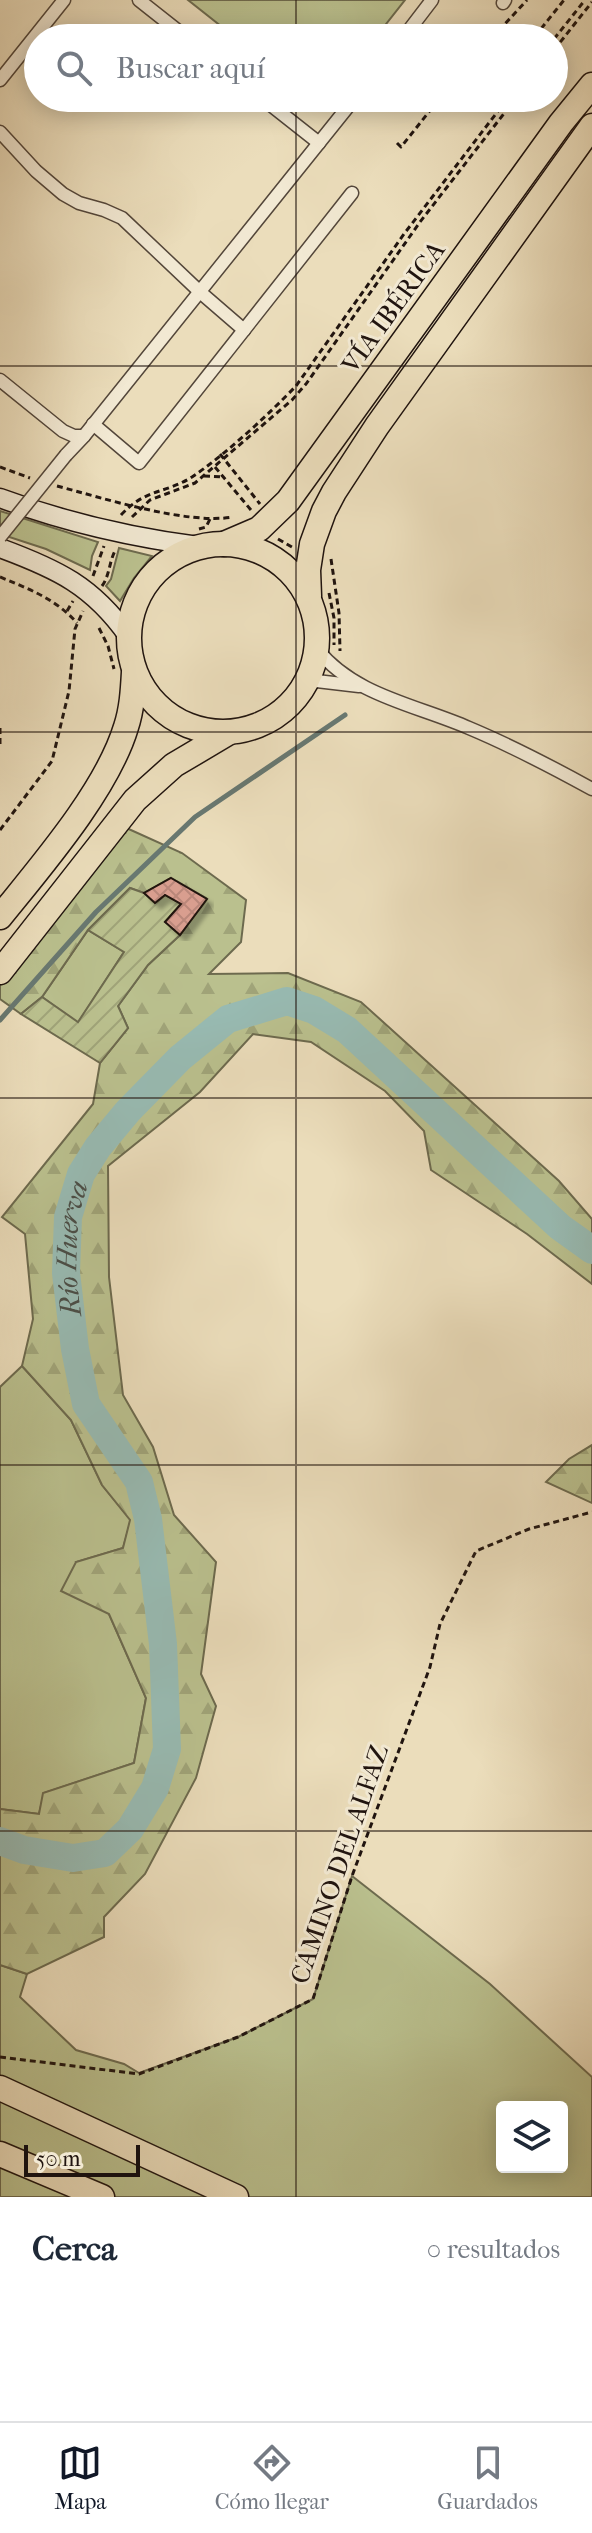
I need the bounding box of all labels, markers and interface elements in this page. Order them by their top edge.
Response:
search box [24,24,568,112]
icon: search [52,46,96,90]
text: Buscar aquí [116,51,265,86]
street label: VÍA IBÉRICA [334,234,452,380]
water label: Río Huerva [50,1177,95,1320]
street label: CAMINO DEL ALFAZ [284,1740,395,1988]
map controls [496,2101,568,2173]
button: layers [496,2101,568,2173]
scale bar [24,2141,140,2177]
text: 50 m [36,2146,81,2172]
text: Cerca [32,2229,117,2269]
text: 0 resultados [427,2234,560,2265]
tab: Mapa [54,2441,107,2515]
tab: Cómo llegar [215,2441,329,2515]
tab: Guardados [437,2441,538,2515]

